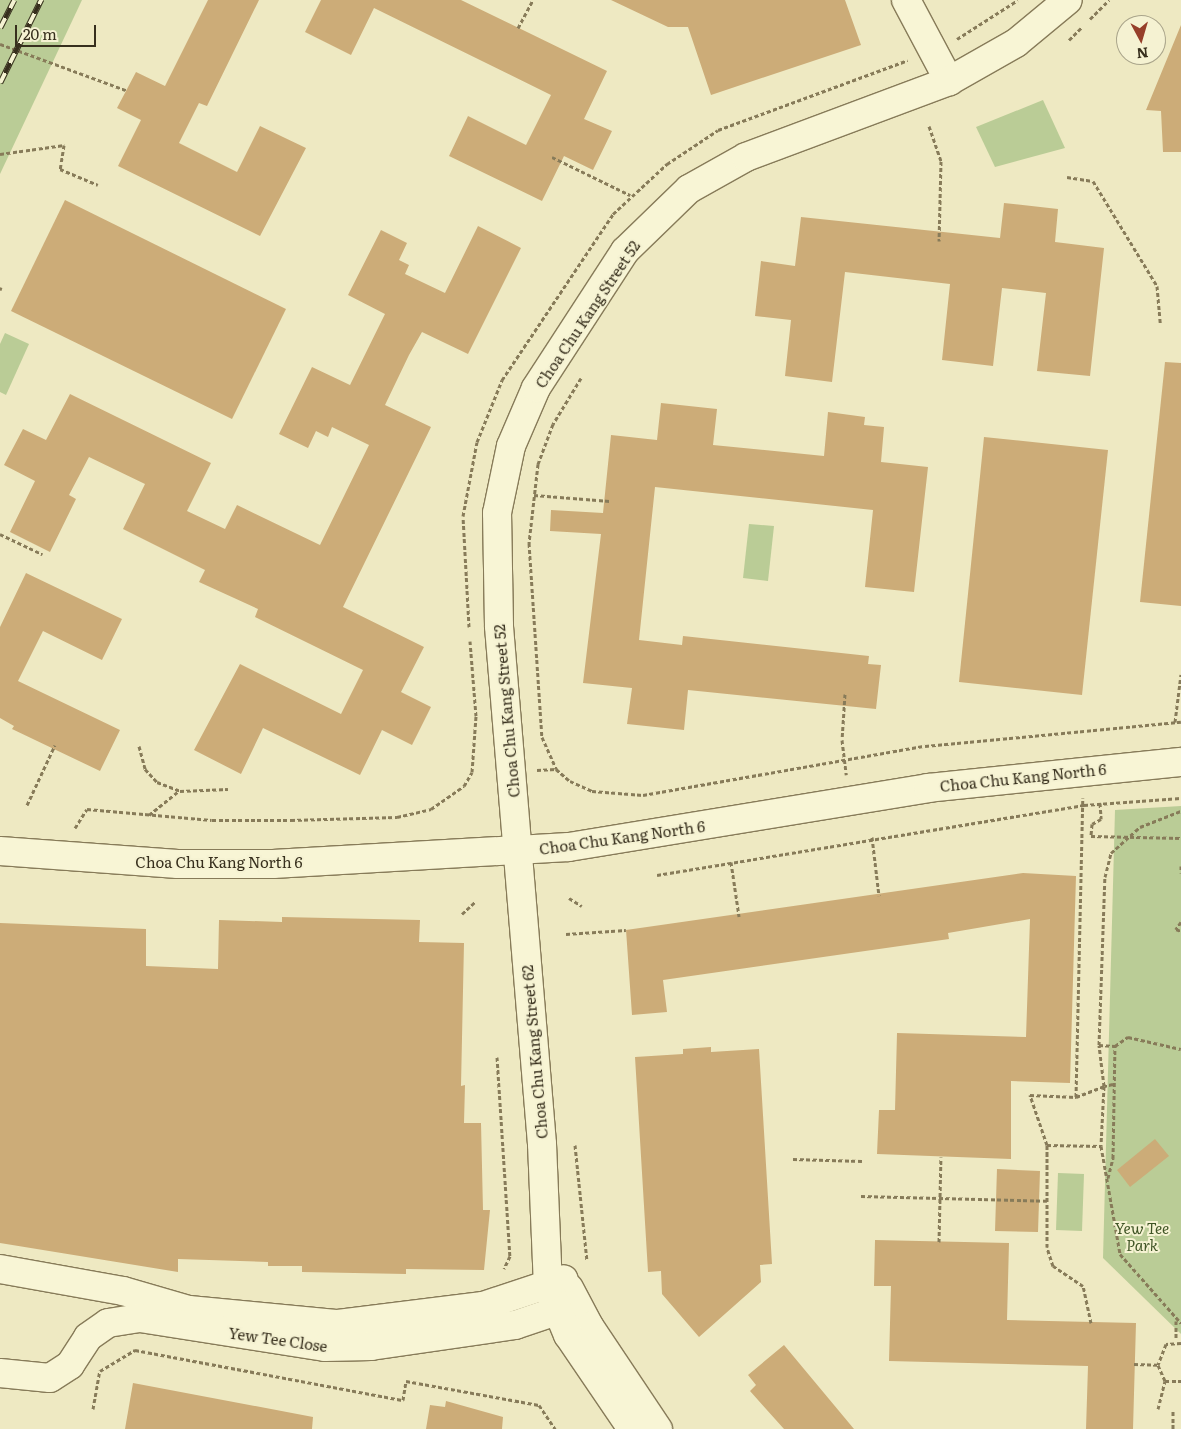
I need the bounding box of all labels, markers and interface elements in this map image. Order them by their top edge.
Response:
scale bar [18,15,99,47]
north arrow [1116,15,1166,65]
text: 20 m [23,22,57,45]
text: N [1136,43,1149,64]
street label: Choa Chu Kang Street 52 [531,237,643,391]
street label: Choa Chu Kang Street 52 [489,624,523,798]
street label: Choa Chu Kang North 6 [939,759,1107,795]
street label: Choa Chu Kang North 6 [538,816,706,858]
street label: Choa Chu Kang North 6 [135,853,303,871]
street label: Choa Chu Kang Street 62 [517,964,551,1140]
park label: Yew Tee Park [1115,1218,1169,1253]
street label: Yew Tee Close [227,1323,329,1355]

